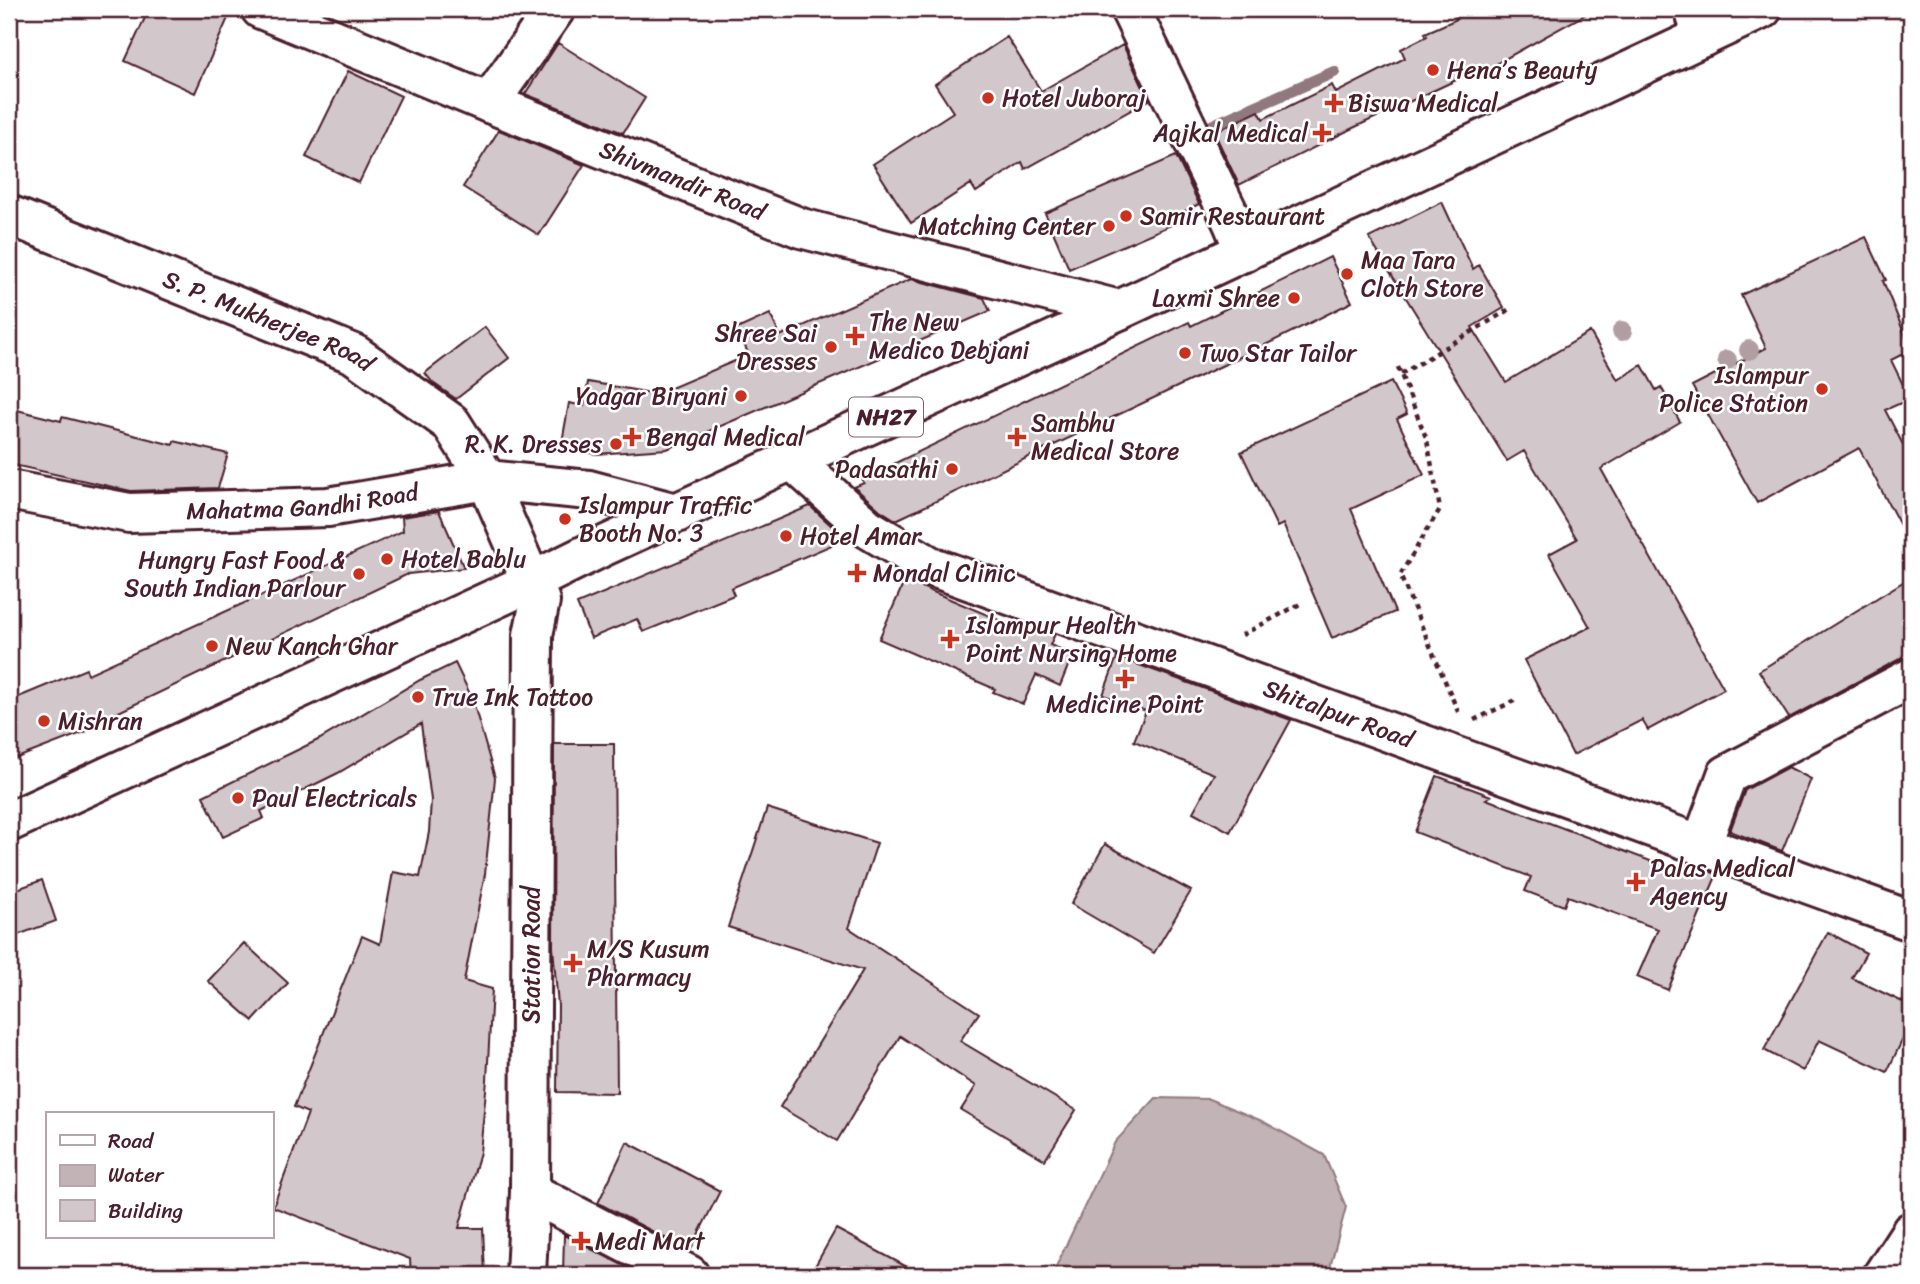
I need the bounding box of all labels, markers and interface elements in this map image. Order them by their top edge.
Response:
place label: Hena’s Beauty [1447,49,1598,91]
marker: Hena’s Beauty [1425,62,1441,78]
place label: Hotel Juboraj [1002,77,1146,119]
place label: Biswa Medical [1348,82,1499,124]
marker: Hotel Juboraj [980,90,996,106]
marker: Biswa Medical [1326,95,1342,111]
place label: Aajkal Medical [1152,112,1309,154]
marker: Aajkal Medical [1314,125,1330,141]
street label: Shivmandir Road [593,128,774,234]
place label: Samir Restaurant [1140,195,1325,237]
place label: Matching Center [918,205,1097,247]
marker: Samir Restaurant [1118,208,1134,224]
marker: Matching Center [1101,218,1117,234]
place label: Maa Tara Cloth Store [1361,239,1484,309]
street label: S. P. Mukherjee Road [156,258,385,385]
marker: Maa Tara Cloth Store [1339,266,1355,282]
place label: Laxmi Shree [1152,277,1280,319]
marker: Laxmi Shree [1286,290,1302,306]
place label: The New Medico Debjani [869,301,1030,371]
place label: Shree Sai Dresses [715,312,818,382]
marker: The New Medico Debjani [847,328,863,344]
place label: Two Star Tailor [1199,332,1358,374]
marker: Shree Sai Dresses [823,339,839,355]
marker: Two Star Tailor [1177,345,1193,361]
place label: Islampur Police Station [1659,354,1810,424]
place label: Yadgar Biryani [576,375,728,417]
marker: Islampur Police Station [1814,381,1830,397]
marker: Yadgar Biryani [733,388,749,404]
road number: NH27 [849,398,923,436]
place label: Sambhu Medical Store [1031,402,1179,472]
place label: Bengal Medical [646,416,806,458]
place label: R. K. Dresses [465,423,603,465]
marker: Bengal Medical [624,429,640,445]
marker: Sambhu Medical Store [1009,429,1025,445]
marker: R. K. Dresses [608,436,624,452]
place label: Padasathi [835,448,939,490]
marker: Padasathi [944,461,960,477]
street label: Mahatma Gandhi Road [186,471,424,532]
place label: Islampur Traffic Booth No. 3 [578,484,752,554]
marker: Islampur Traffic Booth No. 3 [557,511,573,527]
place label: Hotel Amar [800,515,923,557]
marker: Hotel Amar [778,528,794,544]
place label: Hotel Bablu [401,538,526,580]
place label: Hungry Fast Food & South Indian Parlour [124,539,347,609]
marker: Hotel Bablu [379,551,395,567]
place label: Mondal Clinic [873,552,1015,594]
marker: Mondal Clinic [847,563,867,583]
marker: Hungry Fast Food & South Indian Parlour [351,566,367,582]
place label: Islampur Health Point Nursing Home [965,604,1177,674]
place label: New Kanch Ghar [226,625,399,667]
marker: Islampur Health Point Nursing Home [940,629,960,649]
marker: New Kanch Ghar [204,638,220,654]
street label: Shitalpur Road [1257,667,1420,761]
marker: Medicine Point [1117,671,1133,687]
place label: True Ink Tattoo [432,676,593,718]
place label: Medicine Point [1046,683,1204,725]
marker: True Ink Tattoo [410,689,426,705]
place label: Mishran [58,700,143,742]
marker: Mishran [36,713,52,729]
place label: Paul Electricals [252,777,417,819]
marker: Paul Electricals [230,790,246,806]
place label: Palas Medical Agency [1649,847,1796,917]
marker: Palas Medical Agency [1628,874,1644,890]
street label: Station Road [510,884,552,1024]
place label: M/S Kusum Pharmacy [587,928,710,998]
marker: M/S Kusum Pharmacy [565,955,581,971]
legend [46,1112,273,1238]
text: Road [108,1122,155,1160]
text: Water [108,1156,165,1194]
text: Building [108,1192,184,1230]
place label: Medi Mart [595,1220,706,1262]
marker: Medi Mart [573,1233,589,1249]

